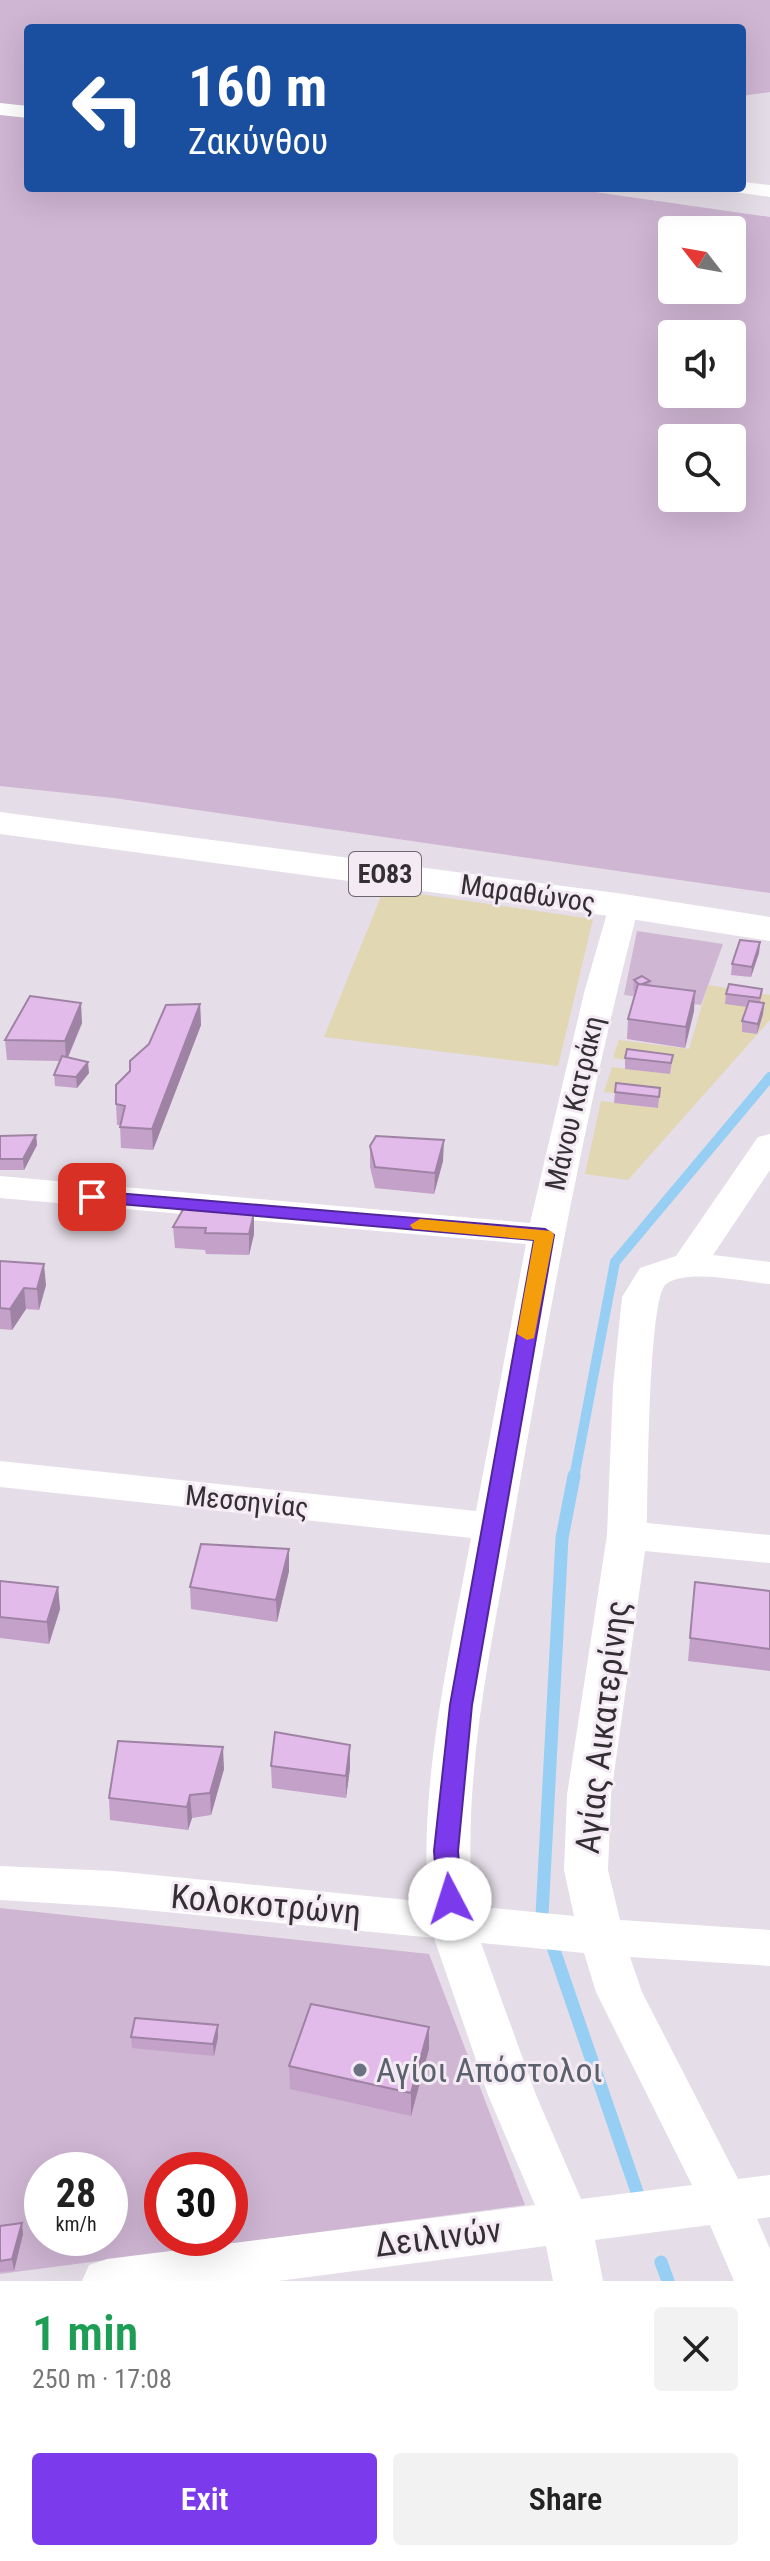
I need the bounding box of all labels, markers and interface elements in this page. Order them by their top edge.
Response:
text: 160 m [188,54,327,120]
icon: left [56,56,160,160]
text: Ζακύνθου [188,121,328,163]
north arrow [658,216,746,304]
map controls [658,216,746,512]
button: sound [658,320,746,408]
button: search [658,424,746,512]
road number: ΕΟ83 [349,852,421,896]
street label: Μαραθώνος [458,868,597,919]
street label: Μάνου Κατράκη [538,1013,611,1194]
pin [58,1163,126,1231]
icon: arrive [70,1175,114,1219]
street label: Μεσσηνίας [184,1479,310,1524]
street label: Αγίας Αικατερίνης [567,1598,637,1856]
position arrow [408,1857,492,1941]
street label: Κολοκοτρώνη [169,1876,363,1932]
place label: Αγίοι Απόστολοι [376,2050,603,2090]
marker: Αγίοι Απόστολοι [351,2061,369,2079]
speed limit sign: 30 [144,2152,248,2256]
text: 28 [56,2170,96,2217]
street label: Δειλινών [373,2209,503,2265]
text: km/h [55,2212,97,2236]
text: 1 min [32,2305,138,2362]
button: close [654,2307,738,2391]
text: 250 m · 17:08 [32,2364,172,2394]
button: Exit [32,2453,377,2545]
button: Share [393,2453,738,2545]

